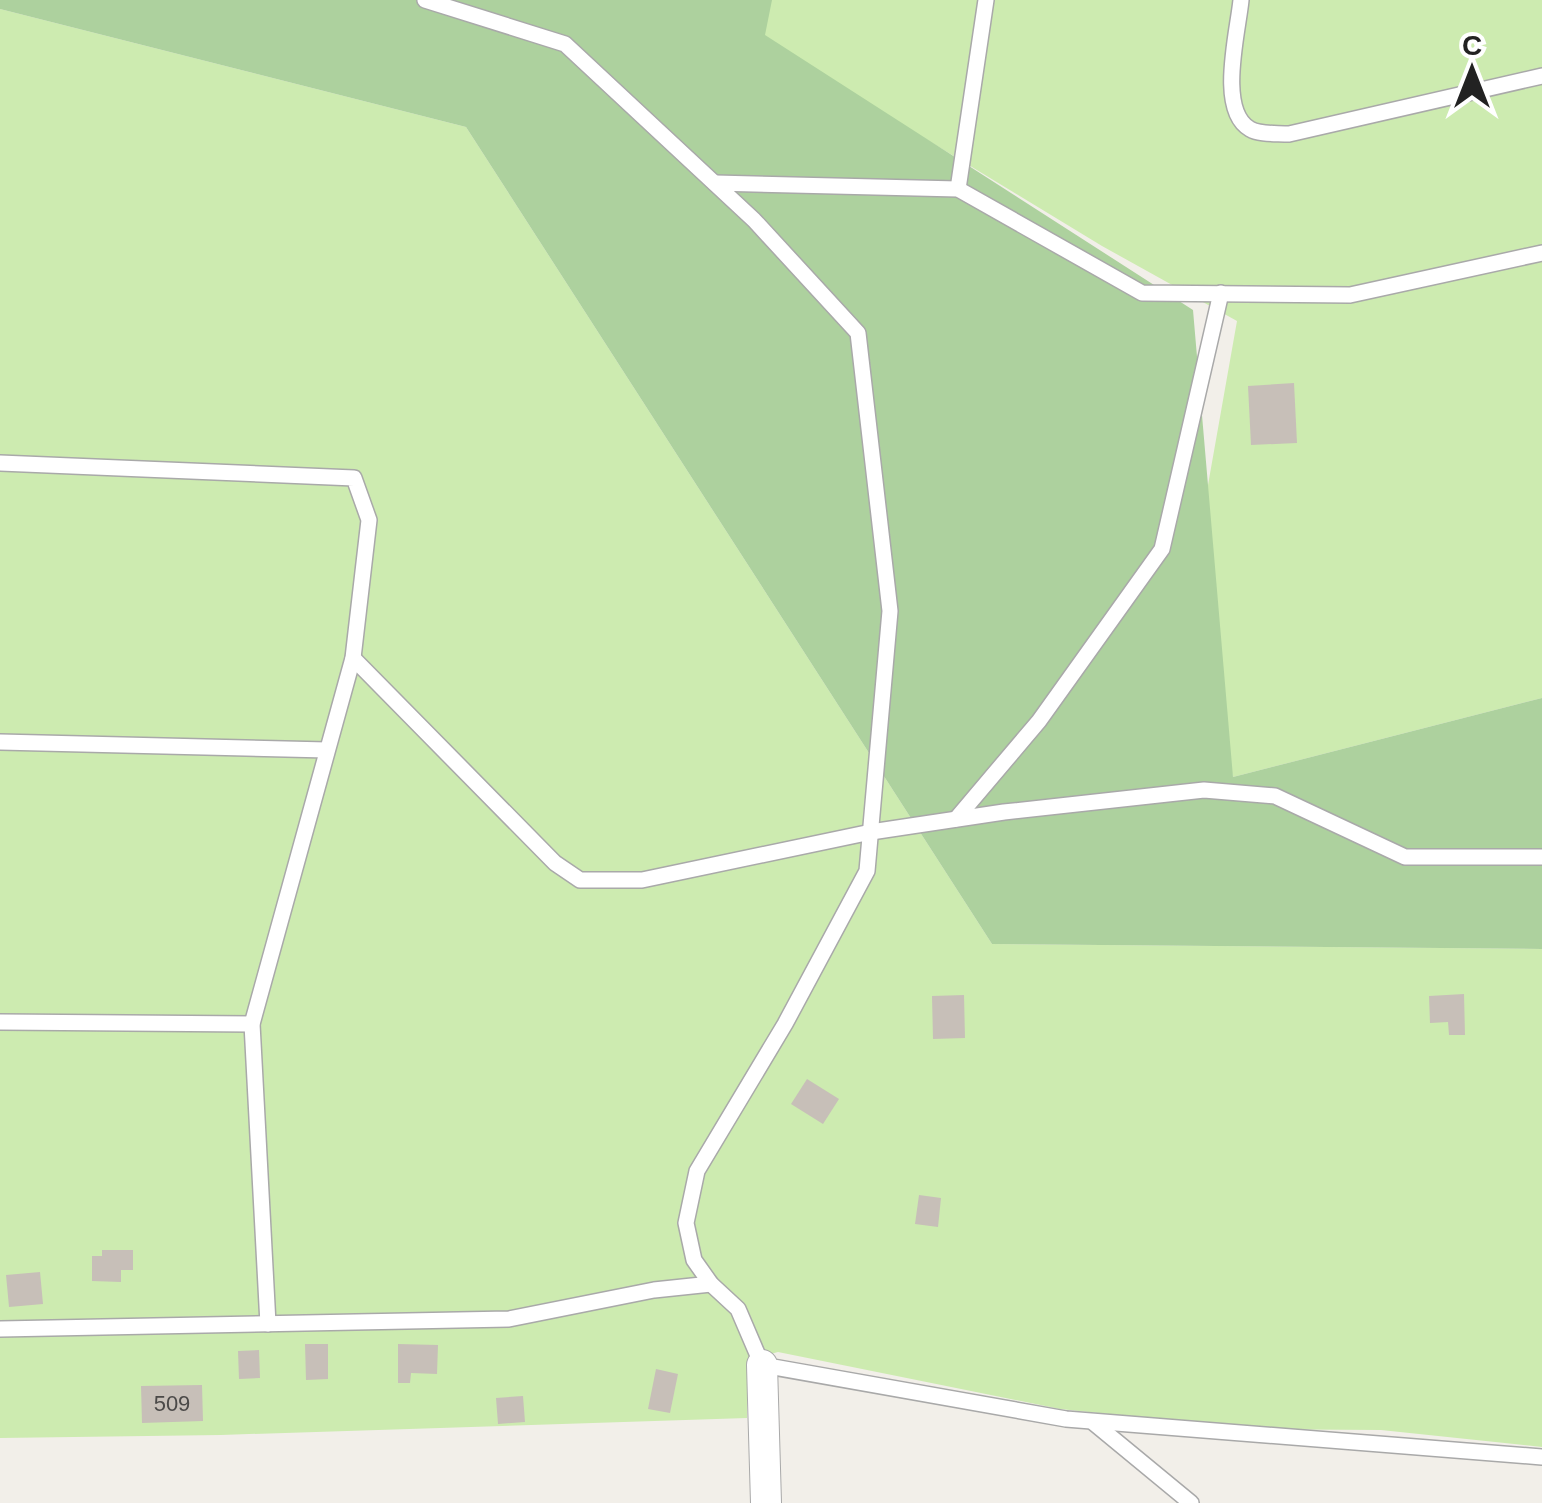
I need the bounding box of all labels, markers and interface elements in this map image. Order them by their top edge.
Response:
north arrow [1422,20,1522,120]
text: С [1462,30,1482,61]
house number: 509 [154,1391,190,1416]

